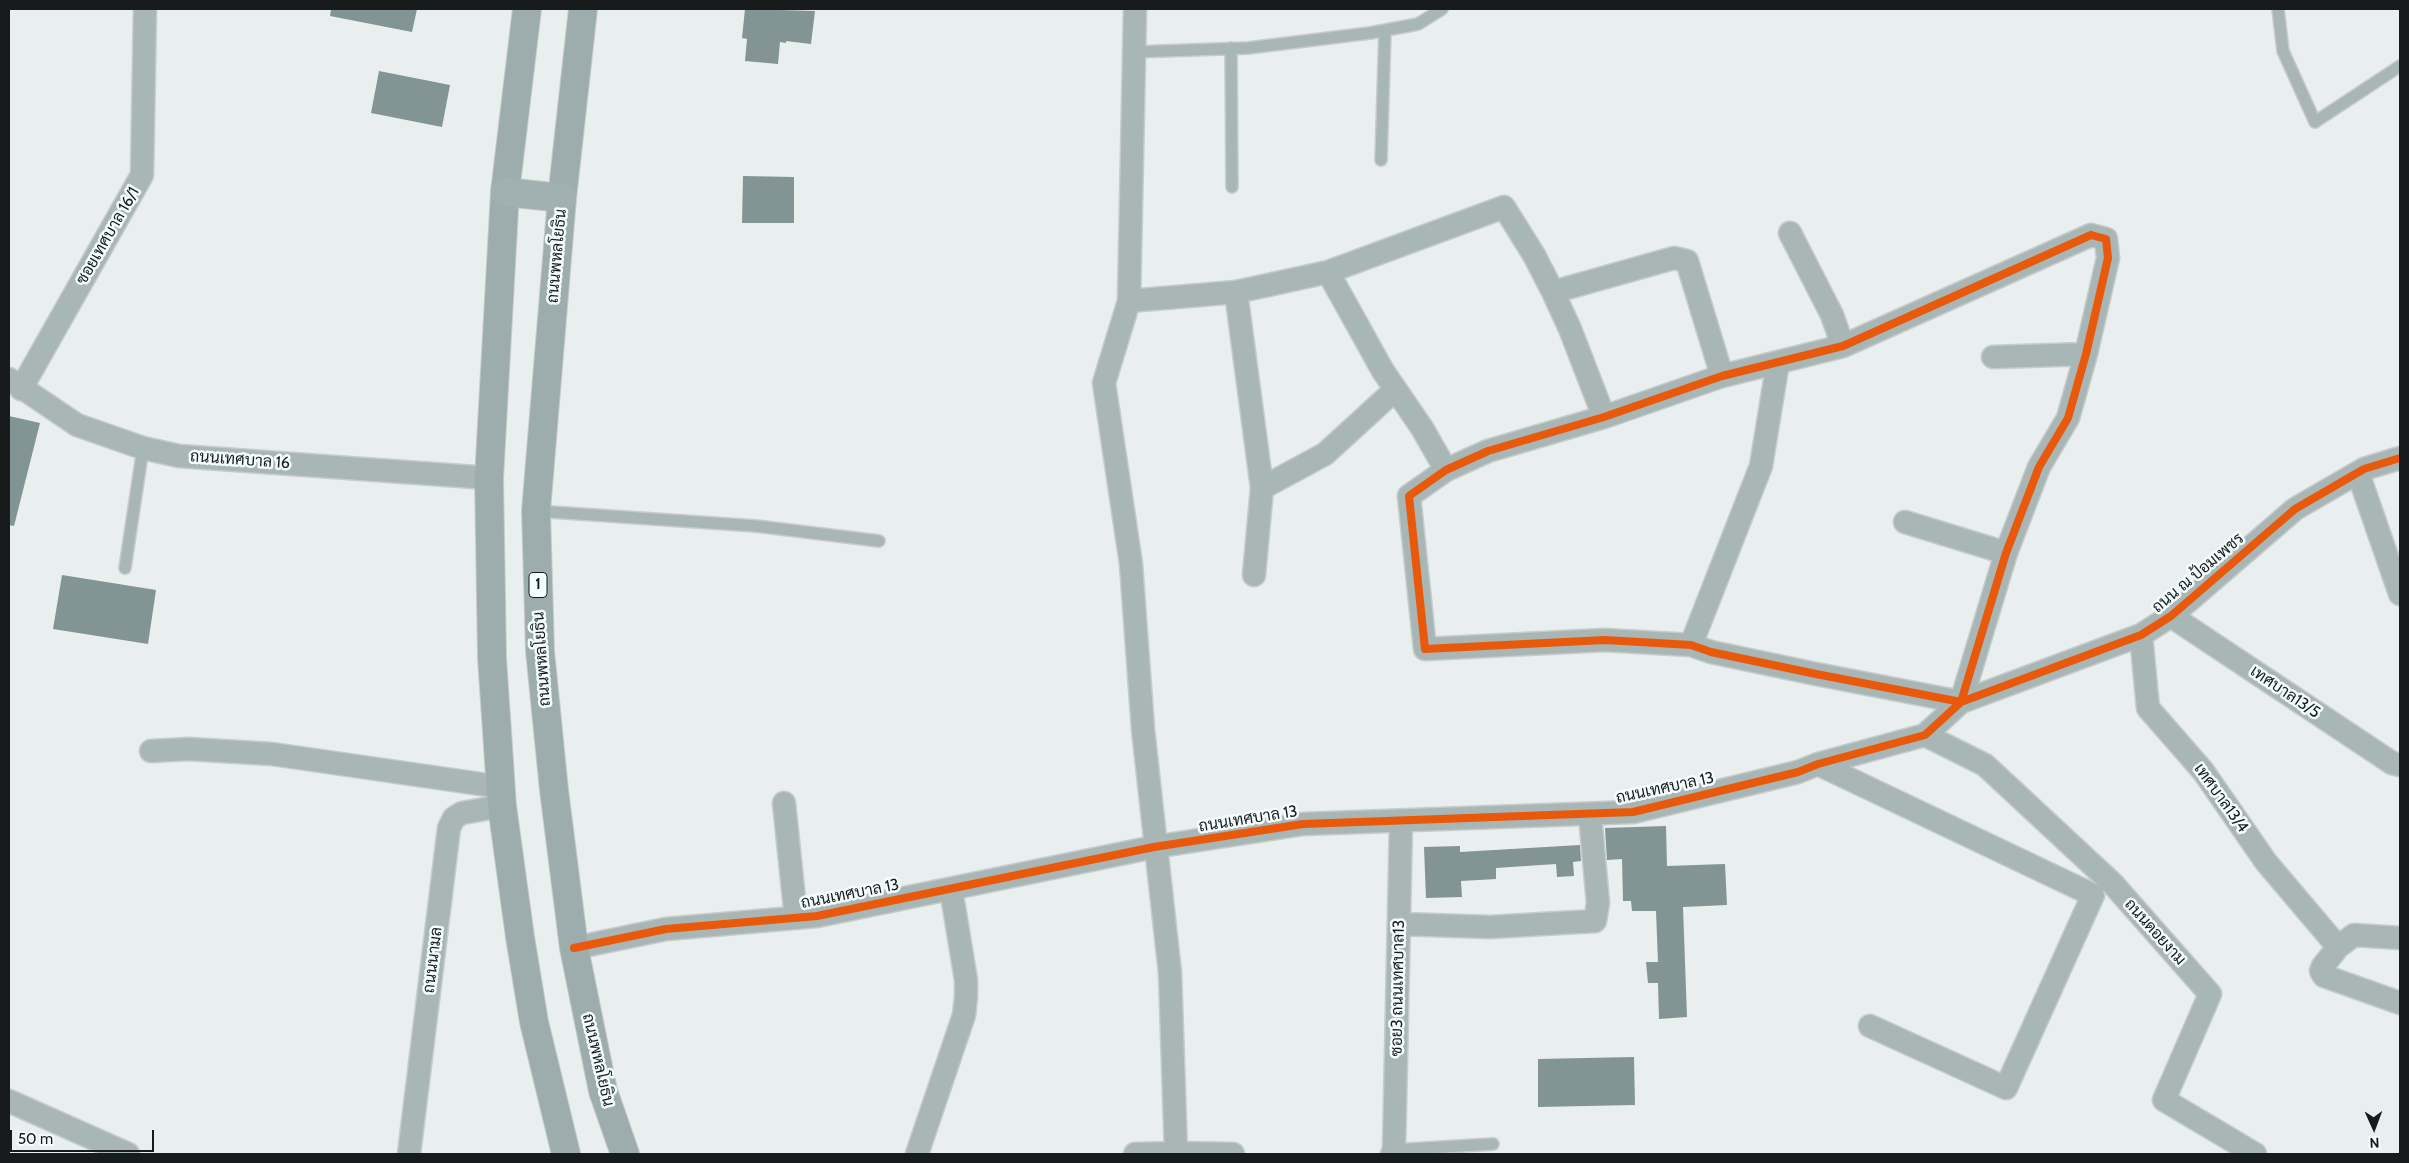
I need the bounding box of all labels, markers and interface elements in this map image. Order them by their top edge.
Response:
street label: ซอยเทศบาล 16/1 [72,184,144,288]
street label: ถนนพหลโยธิน [543,208,571,304]
street label: ถนนเทศบาล 16 [189,447,291,473]
street label: ถนน ณ ป้อมเพชร [2148,529,2248,617]
road number: 1 [529,572,547,598]
street label: ถนนพหลโยธิน [529,611,555,707]
street label: เทศบาล13/5 [2246,662,2324,722]
street label: เทศบาล13/4 [2190,760,2252,836]
street label: ถนนเทศบาล 13 [1614,768,1716,808]
street label: ถนนเทศบาล 13 [1197,802,1299,836]
street label: ถนนเทศบาล 13 [799,875,901,913]
street label: ถนนดอยงาม [2120,895,2190,969]
street label: ซอย3 ถนนเทศบาล13 [1387,920,1409,1056]
street label: ถนนนามล [419,926,447,994]
street label: ถนนพหลโยธิน [578,1012,618,1108]
north arrow [2349,1103,2399,1153]
scale bar [12,1120,156,1152]
text: 50 m [18,1130,53,1148]
text: N [2369,1134,2380,1152]

